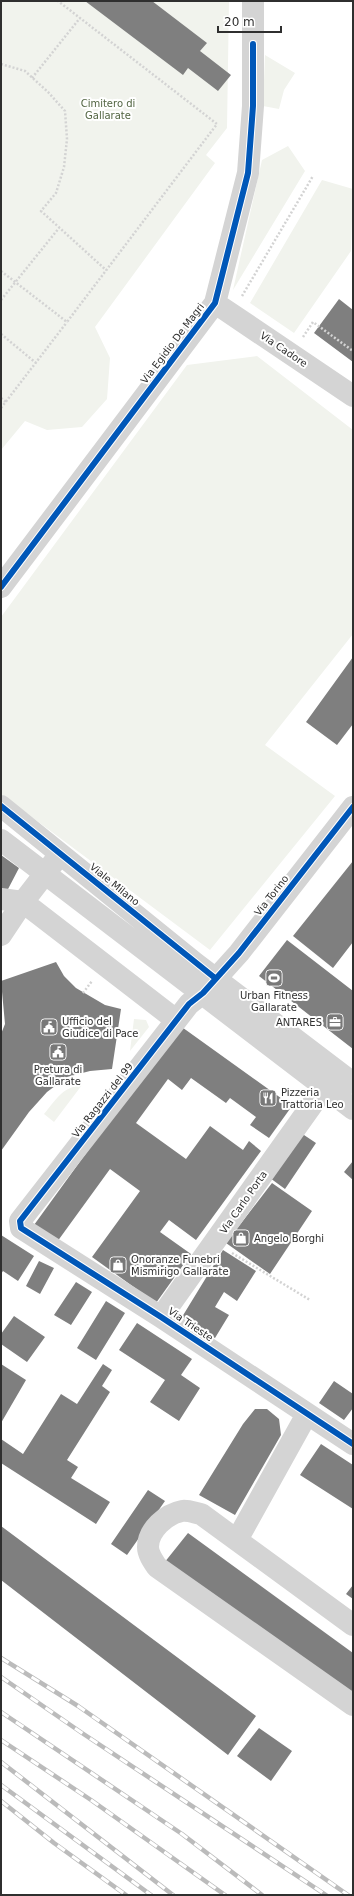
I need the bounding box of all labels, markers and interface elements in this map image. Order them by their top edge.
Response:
scale bar [218,8,281,34]
text: 20 m [224,15,255,29]
park label: Cimitero di Gallarate [81,98,135,121]
street label: Via Egidio De Magri [139,301,206,386]
street label: Via Cadore [258,330,309,369]
street label: Viale Milano [88,861,142,908]
street label: Via Torino [252,873,291,918]
sports icon: Urban Fitness Gallarate [264,968,284,988]
place label: Urban Fitness Gallarate [240,990,308,1013]
office icon: ANTARES [325,1012,345,1032]
place label: Ufficio del Giudice di Pace [62,1016,138,1039]
public building icon: Ufficio del Giudice di Pace [39,1017,59,1037]
place label: ANTARES [276,1017,322,1028]
public building icon: Pretura di Gallarate [48,1042,68,1062]
street label: Via Ragazzi del 99 [70,1061,135,1140]
place label: Pretura di Gallarate [34,1064,82,1087]
place label: Pizzeria Trattoria Leo [280,1087,344,1110]
restaurant icon: Pizzeria Trattoria Leo [258,1088,278,1108]
street label: Via Carlo Porta [218,1169,269,1236]
shop icon: Angelo Borghi [231,1228,251,1248]
place label: Angelo Borghi [254,1233,324,1244]
place label: Onoranze Funebri Mismirigo Gallarate [131,1254,229,1277]
shop icon: Onoranze Funebri Mismirigo Gallarate [108,1255,128,1275]
street label: Via Trieste [166,1305,215,1343]

